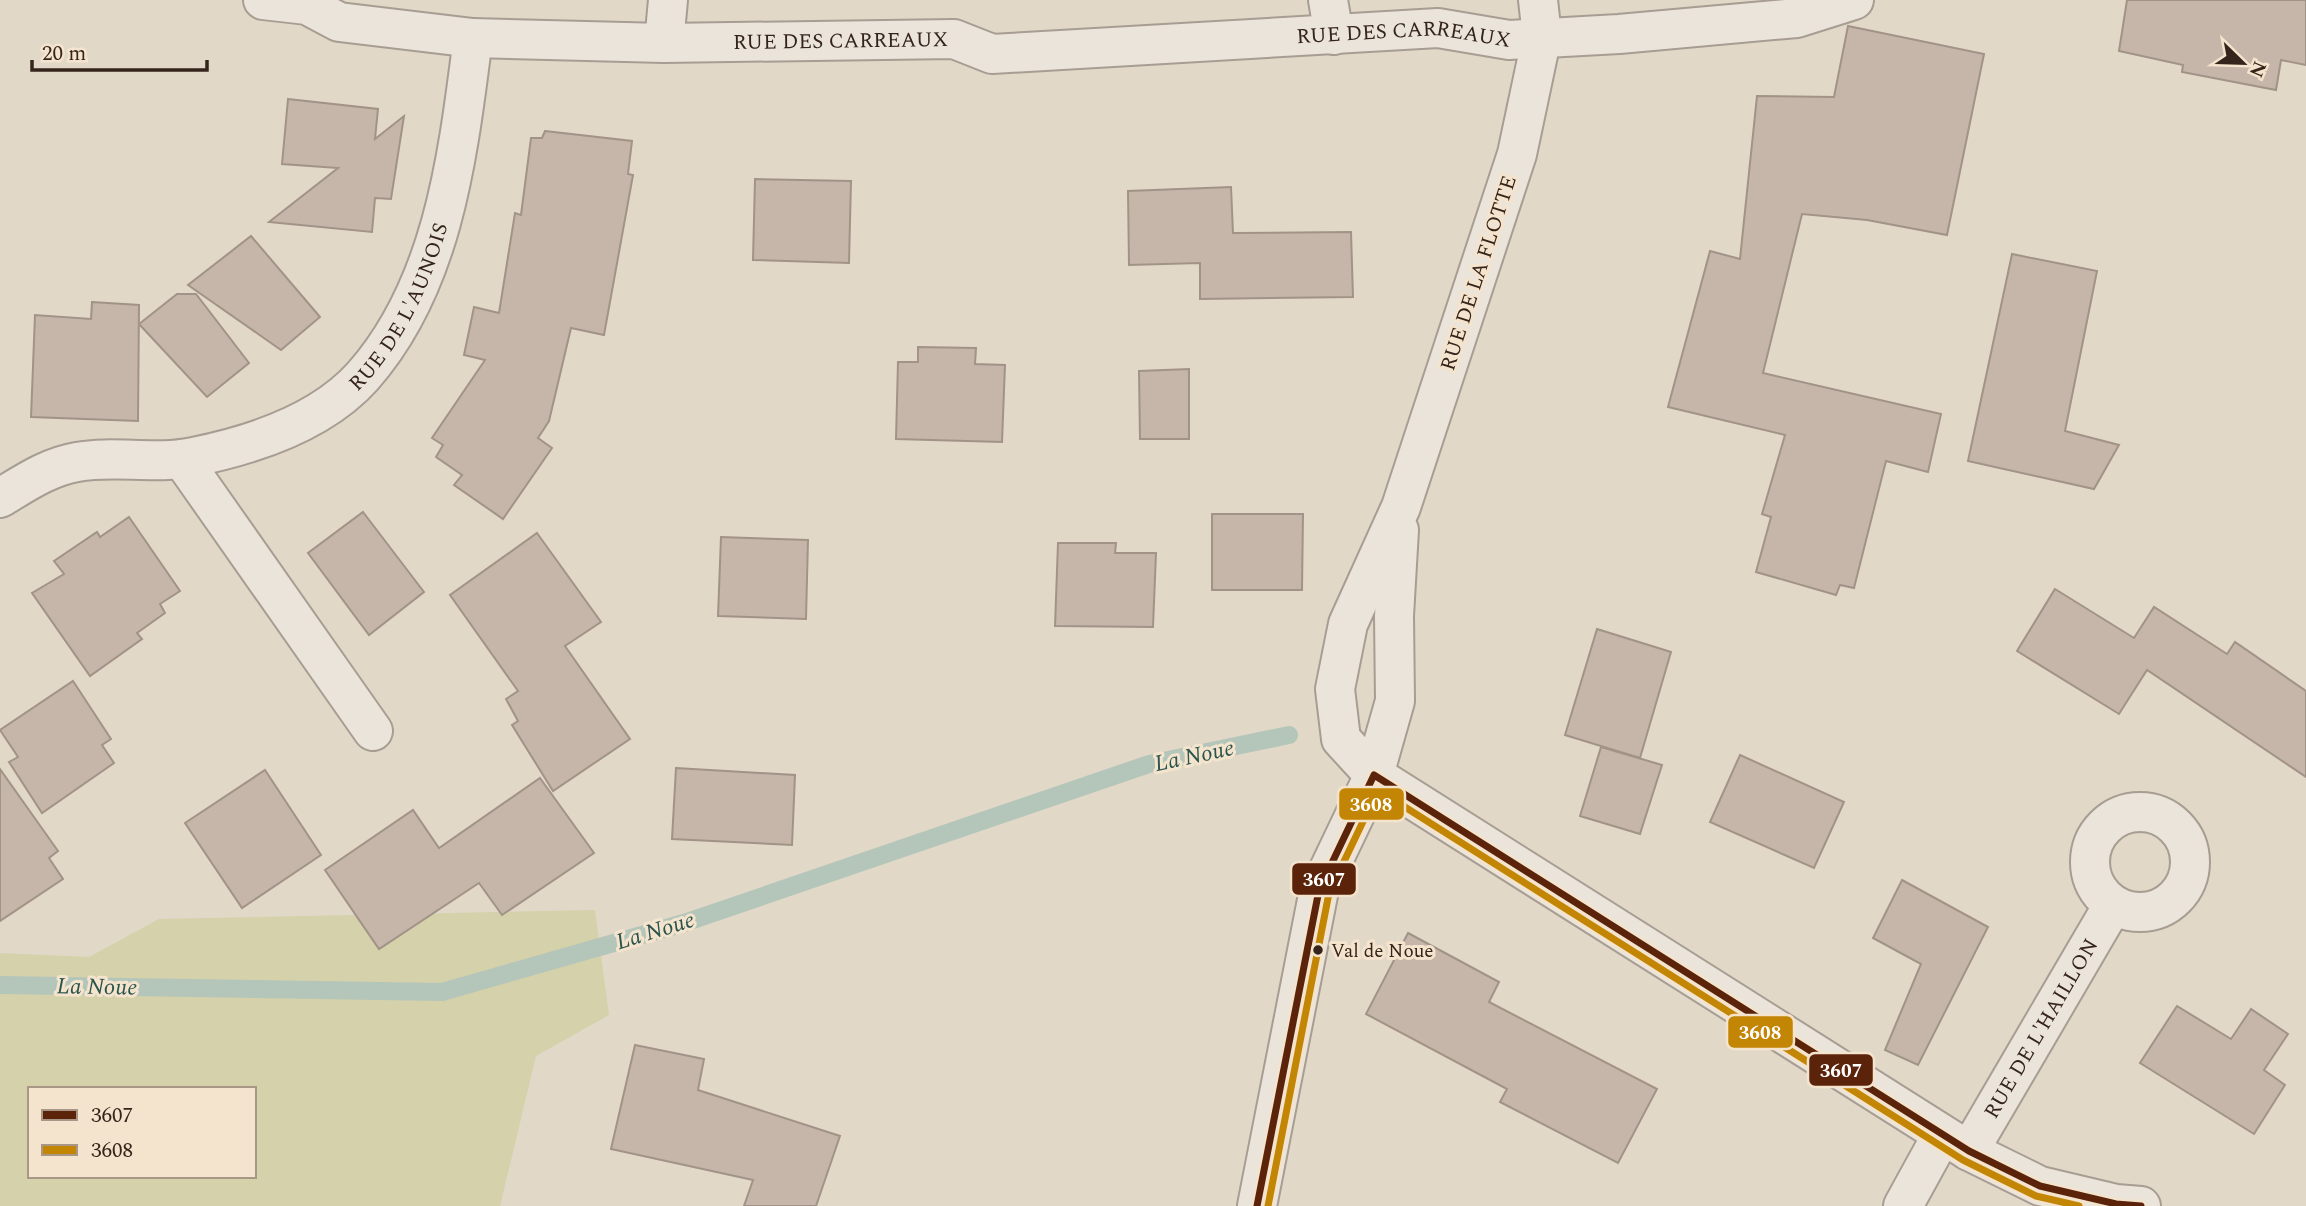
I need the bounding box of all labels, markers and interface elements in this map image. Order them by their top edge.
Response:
street label: RUE DES CARREAUX [1296,13,1513,57]
street label: RUE DES CARREAUX [733,24,948,59]
scale bar [32,28,206,72]
north arrow [2208,28,2278,98]
text: 20 m [42,38,86,70]
text: N [2241,56,2274,82]
street label: RUE DE LA FLOTTE [1432,171,1526,375]
street label: RUE DE L'AUNOIS [342,219,457,399]
water label: La Noue [1151,731,1237,782]
line badge: 3608 [1338,787,1405,821]
text: 3608 [1350,791,1392,820]
line badge: 3607 [1291,862,1357,896]
text: 3607 [1303,866,1345,895]
water label: La Noue [612,903,699,960]
street label: RUE DE L'HAILLON [1976,933,2107,1125]
place label: Val de Noue [1331,937,1434,966]
marker: Val de Noue [1311,943,1325,957]
water label: La Noue [56,969,138,1006]
line badge: 3608 [1727,1015,1794,1049]
text: 3608 [1739,1019,1781,1048]
line badge: 3607 [1808,1053,1874,1087]
text: 3607 [1820,1057,1862,1086]
legend [28,1087,256,1178]
text: 3607 [91,1100,133,1132]
text: 3608 [91,1135,133,1167]

